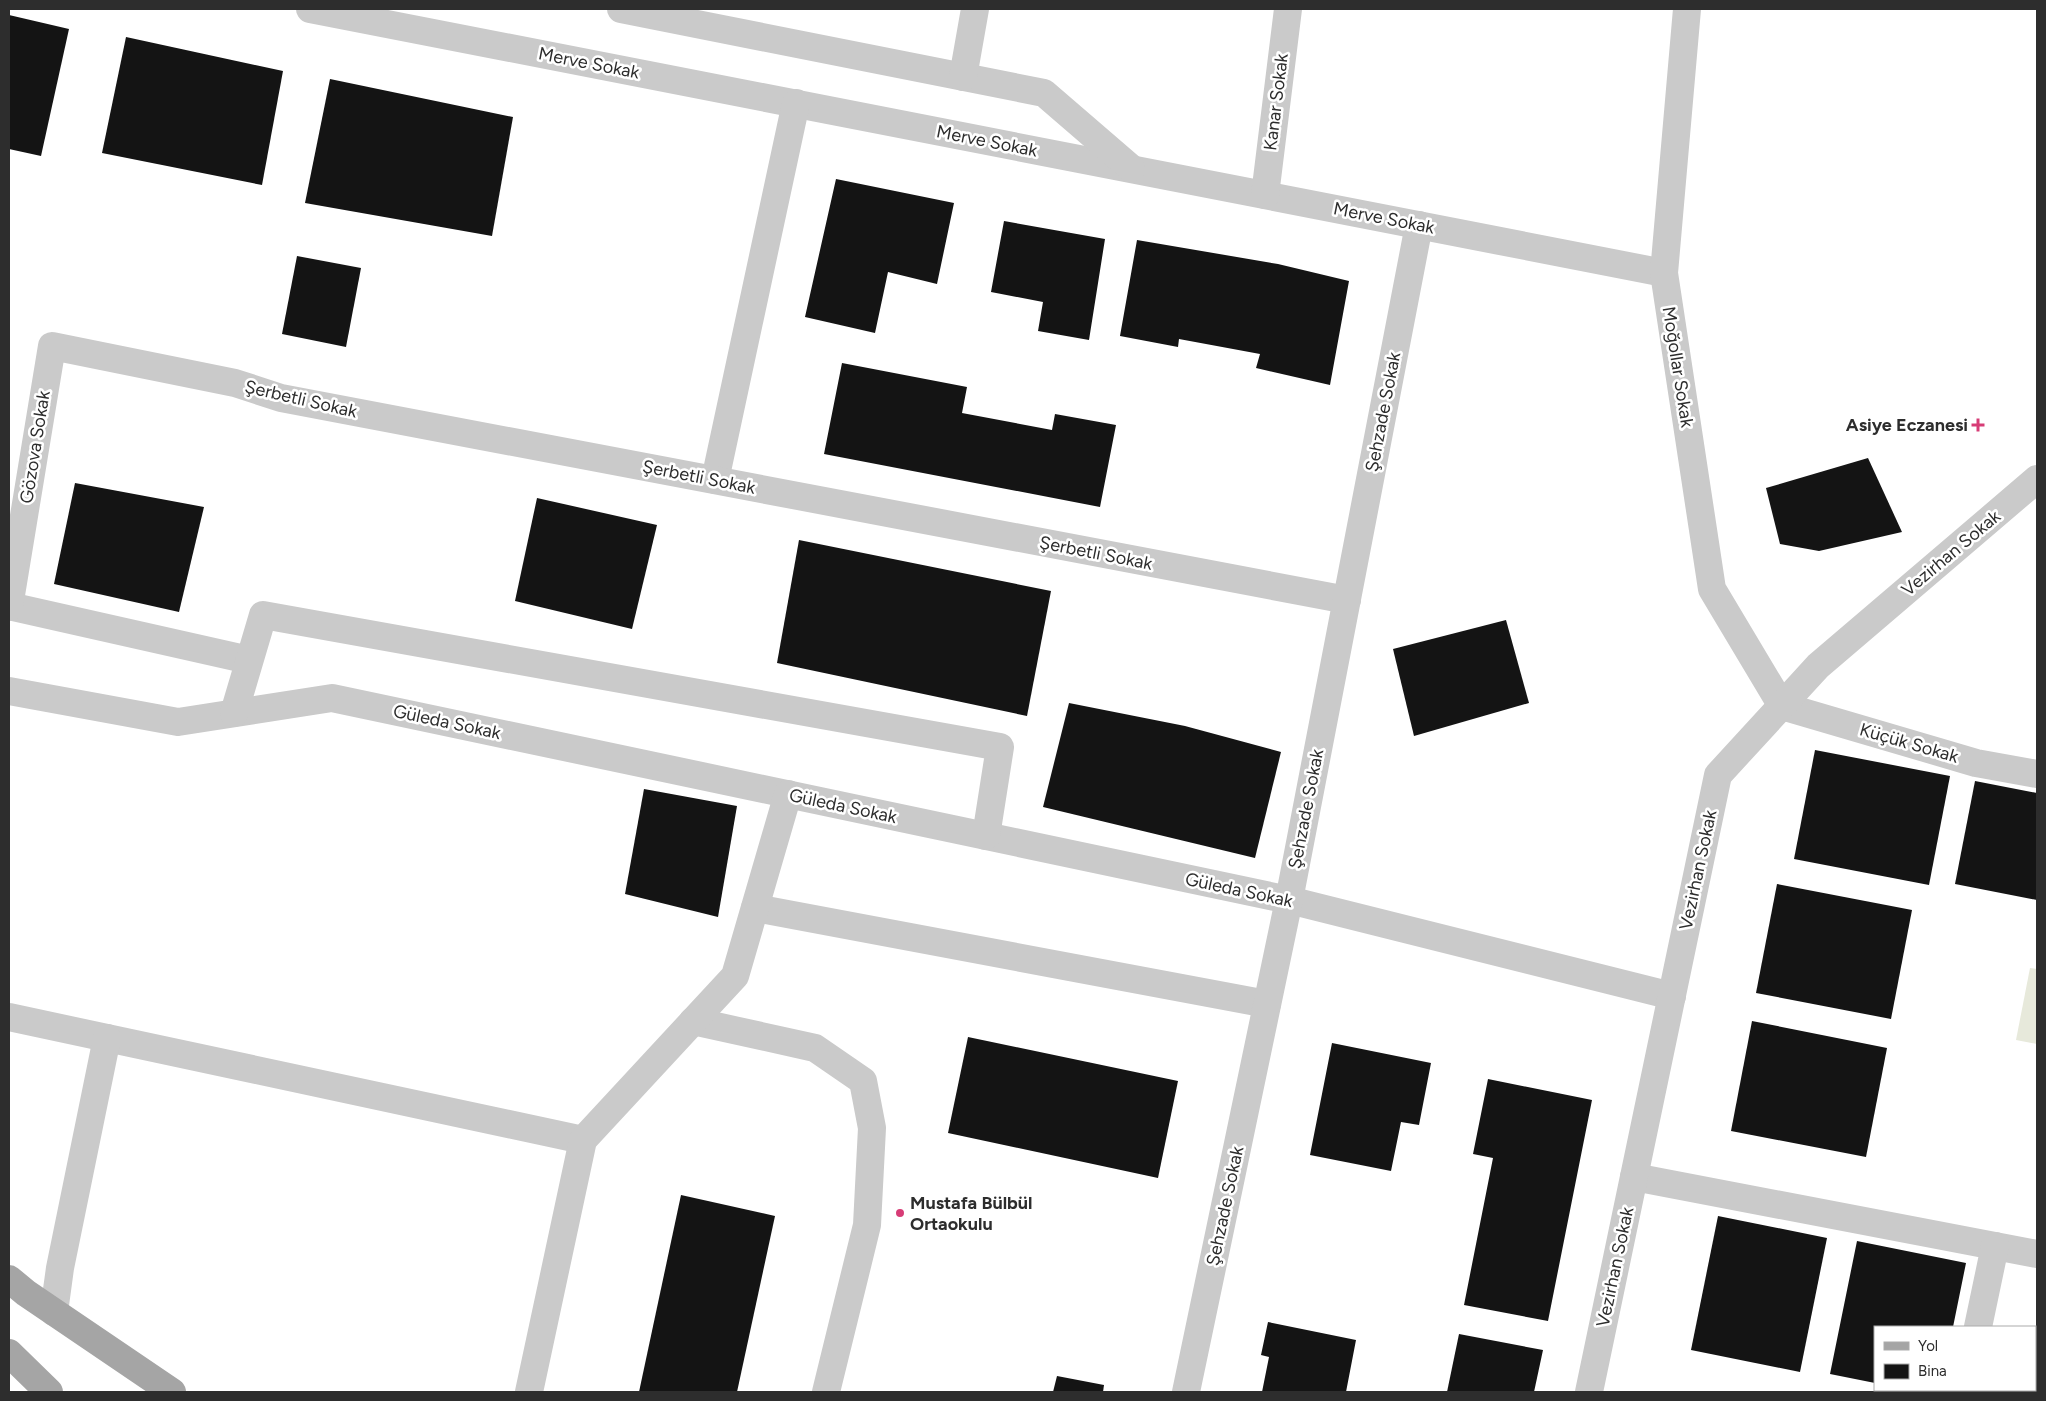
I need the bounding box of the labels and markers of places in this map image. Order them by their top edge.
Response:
place label: Asiye Eczanesi [1846,414,1968,436]
marker: Asiye Eczanesi [1972,419,1984,431]
place label: Mustafa Bülbül Ortaokulu [910,1192,1033,1235]
marker: Mustafa Bülbül Ortaokulu [894,1207,906,1219]

